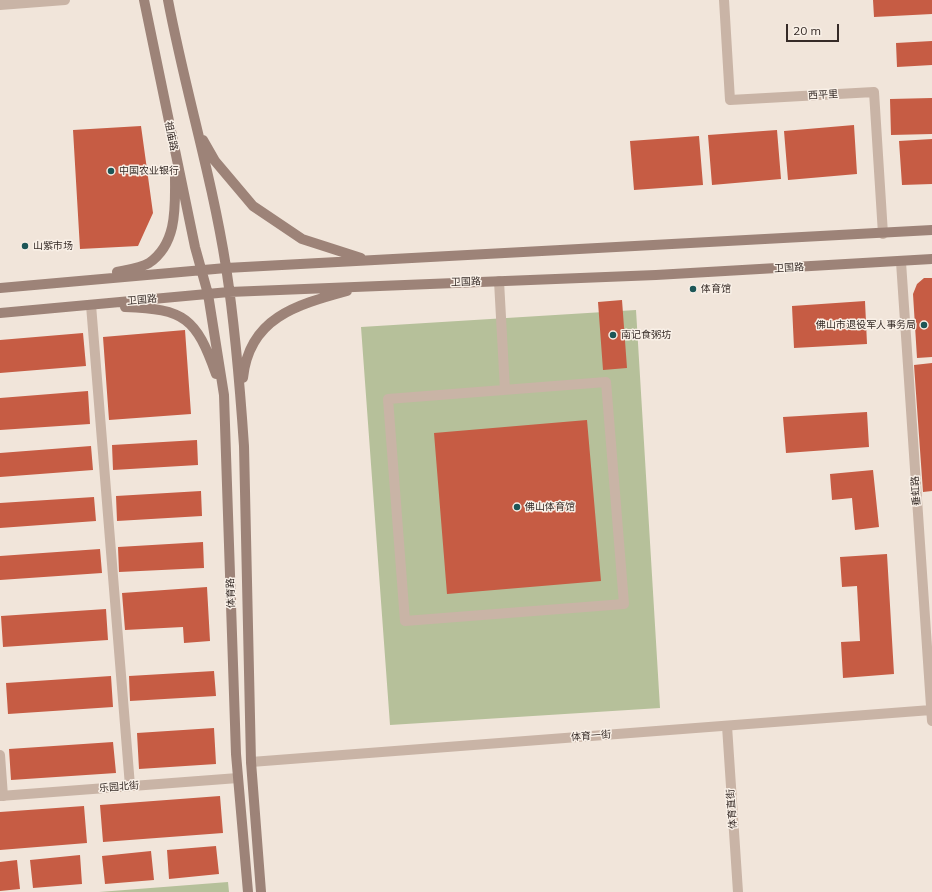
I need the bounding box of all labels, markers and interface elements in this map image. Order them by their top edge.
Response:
scale bar [788,16,841,42]
text: 20 m [793,23,821,38]
street label: 西平里 [808,88,838,102]
street label: 祖庙路 [162,120,180,152]
place label: 中国农业银行 [119,165,179,177]
marker: 中国农业银行 [106,166,116,176]
place label: 山紫市场 [33,240,73,252]
marker: 山紫市场 [20,241,30,251]
street label: 卫国路 [774,261,804,275]
street label: 卫国路 [451,275,481,289]
place label: 体育馆 [701,283,731,295]
marker: 体育馆 [688,284,698,294]
street label: 卫国路 [127,293,157,307]
place label: 佛山市退役军人事务局 [816,319,916,331]
marker: 佛山市退役军人事务局 [919,320,929,330]
place label: 南记食粥坊 [621,329,671,341]
marker: 南记食粥坊 [608,330,618,340]
street label: 垂虹路 [909,476,923,506]
place label: 佛山体育馆 [525,501,575,513]
marker: 佛山体育馆 [512,502,522,512]
street label: 体育路 [224,578,238,608]
street label: 体育一街 [571,729,611,743]
street label: 乐园北街 [99,780,139,794]
street label: 体育直街 [725,789,739,829]

